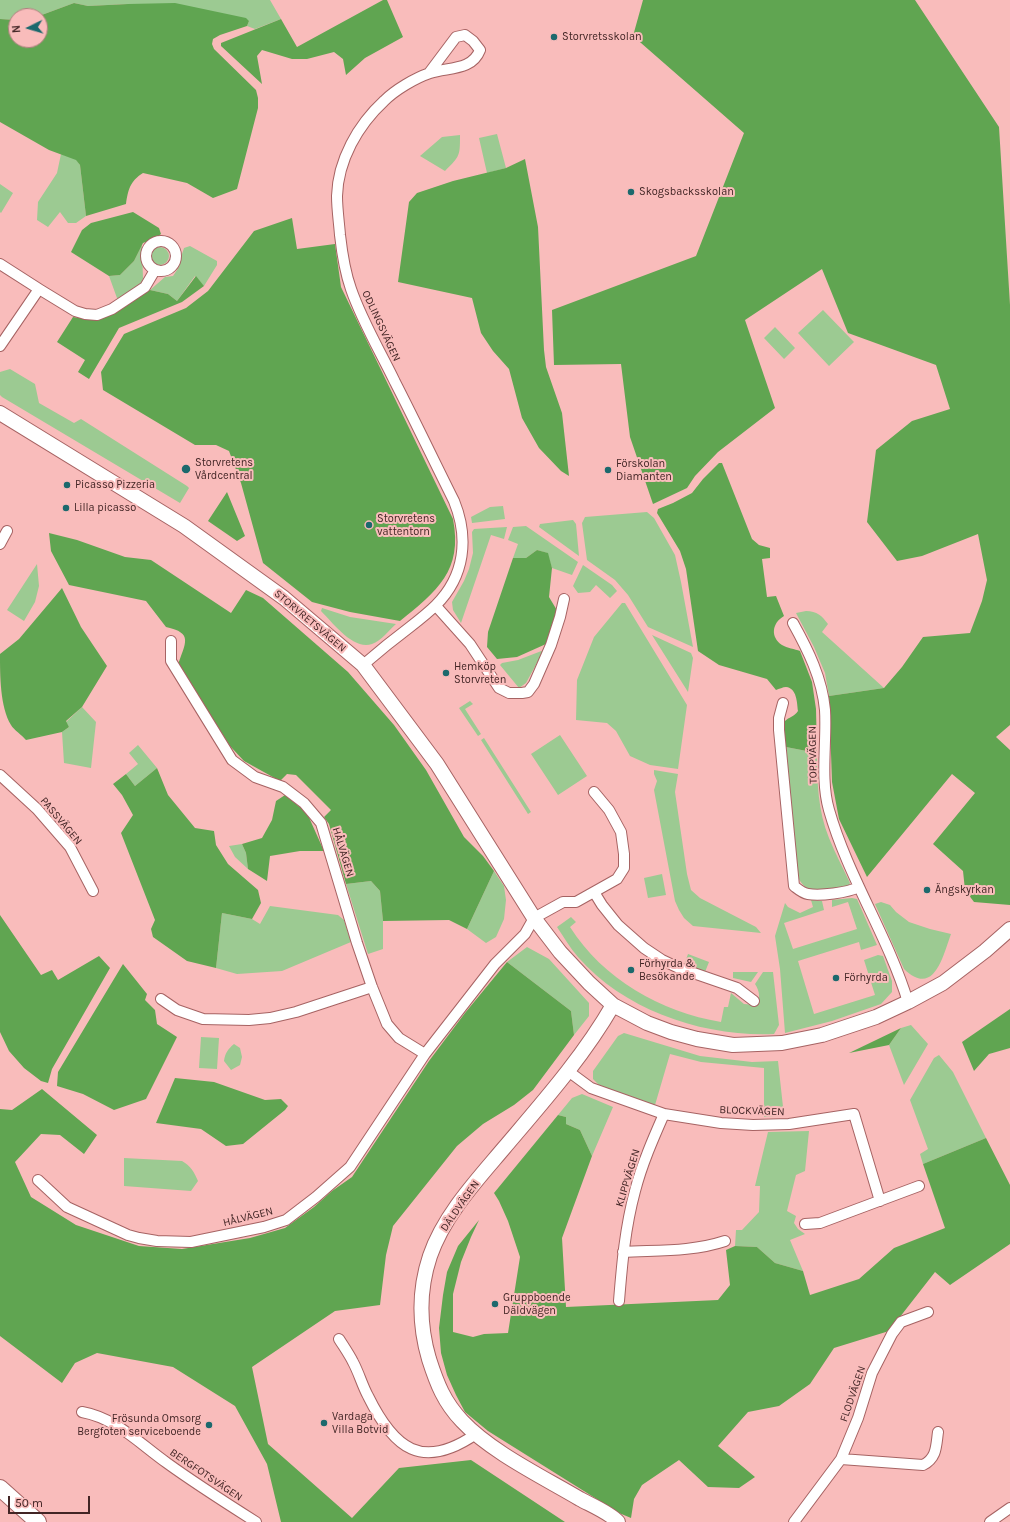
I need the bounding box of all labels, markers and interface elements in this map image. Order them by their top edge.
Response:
north arrow [8,8,48,48]
text: N [10,25,23,34]
place label: Storvretsskolan [562,30,642,44]
marker: Storvretsskolan [549,32,559,42]
place label: Skogsbacksskolan [639,185,734,199]
marker: Skogsbacksskolan [626,187,636,197]
street label: ODLINGSVÄGEN [359,288,403,364]
place label: Storvretens Vårdcentral [195,456,253,482]
place label: Förskolan Diamanten [616,457,672,483]
marker: Storvretens Vårdcentral [180,463,192,475]
marker: Förskolan Diamanten [603,465,613,475]
place label: Picasso Pizzeria [75,478,155,492]
marker: Picasso Pizzeria [62,480,72,490]
place label: Lilla picasso [74,501,136,515]
marker: Lilla picasso [61,503,71,513]
place label: Storvretens vattentorn [377,512,435,538]
marker: Storvretens vattentorn [364,520,374,530]
street label: STORVRETSVÄGEN [271,587,349,655]
place label: Hemköp Storvreten [454,660,506,686]
marker: Hemköp Storvreten [441,668,451,678]
street label: TOPPVÄGEN [806,726,820,784]
street label: PASSVÄGEN [37,794,85,848]
street label: HÅLVÄGEN [329,826,357,878]
place label: Ängskyrkan [935,883,994,897]
marker: Ängskyrkan [922,885,932,895]
place label: Förhyrda & Besökande [639,957,695,983]
marker: Förhyrda & Besökande [626,965,636,975]
place label: Förhyrda [844,971,888,985]
marker: Förhyrda [831,973,841,983]
street label: BLOCKVÄGEN [719,1103,785,1119]
street label: KLIPPVÄGEN [613,1147,643,1209]
street label: DÄLDVÄGEN [438,1178,482,1234]
street label: HÅLVÄGEN [222,1204,274,1230]
place label: Gruppboende Däldvägen [503,1291,571,1317]
marker: Gruppboende Däldvägen [490,1299,500,1309]
street label: FLODVÄGEN [837,1364,869,1424]
place label: Vardaga Villa Botvid [332,1410,389,1436]
place label: Frösunda Omsorg Bergfoten serviceboende [77,1412,201,1438]
marker: Vardaga Villa Botvid [319,1418,329,1428]
marker: Frösunda Omsorg Bergfoten serviceboende [204,1420,214,1430]
street label: BERGFOTSVÄGEN [167,1446,245,1504]
scale bar [10,1488,92,1514]
text: 50 m [15,1496,43,1510]

